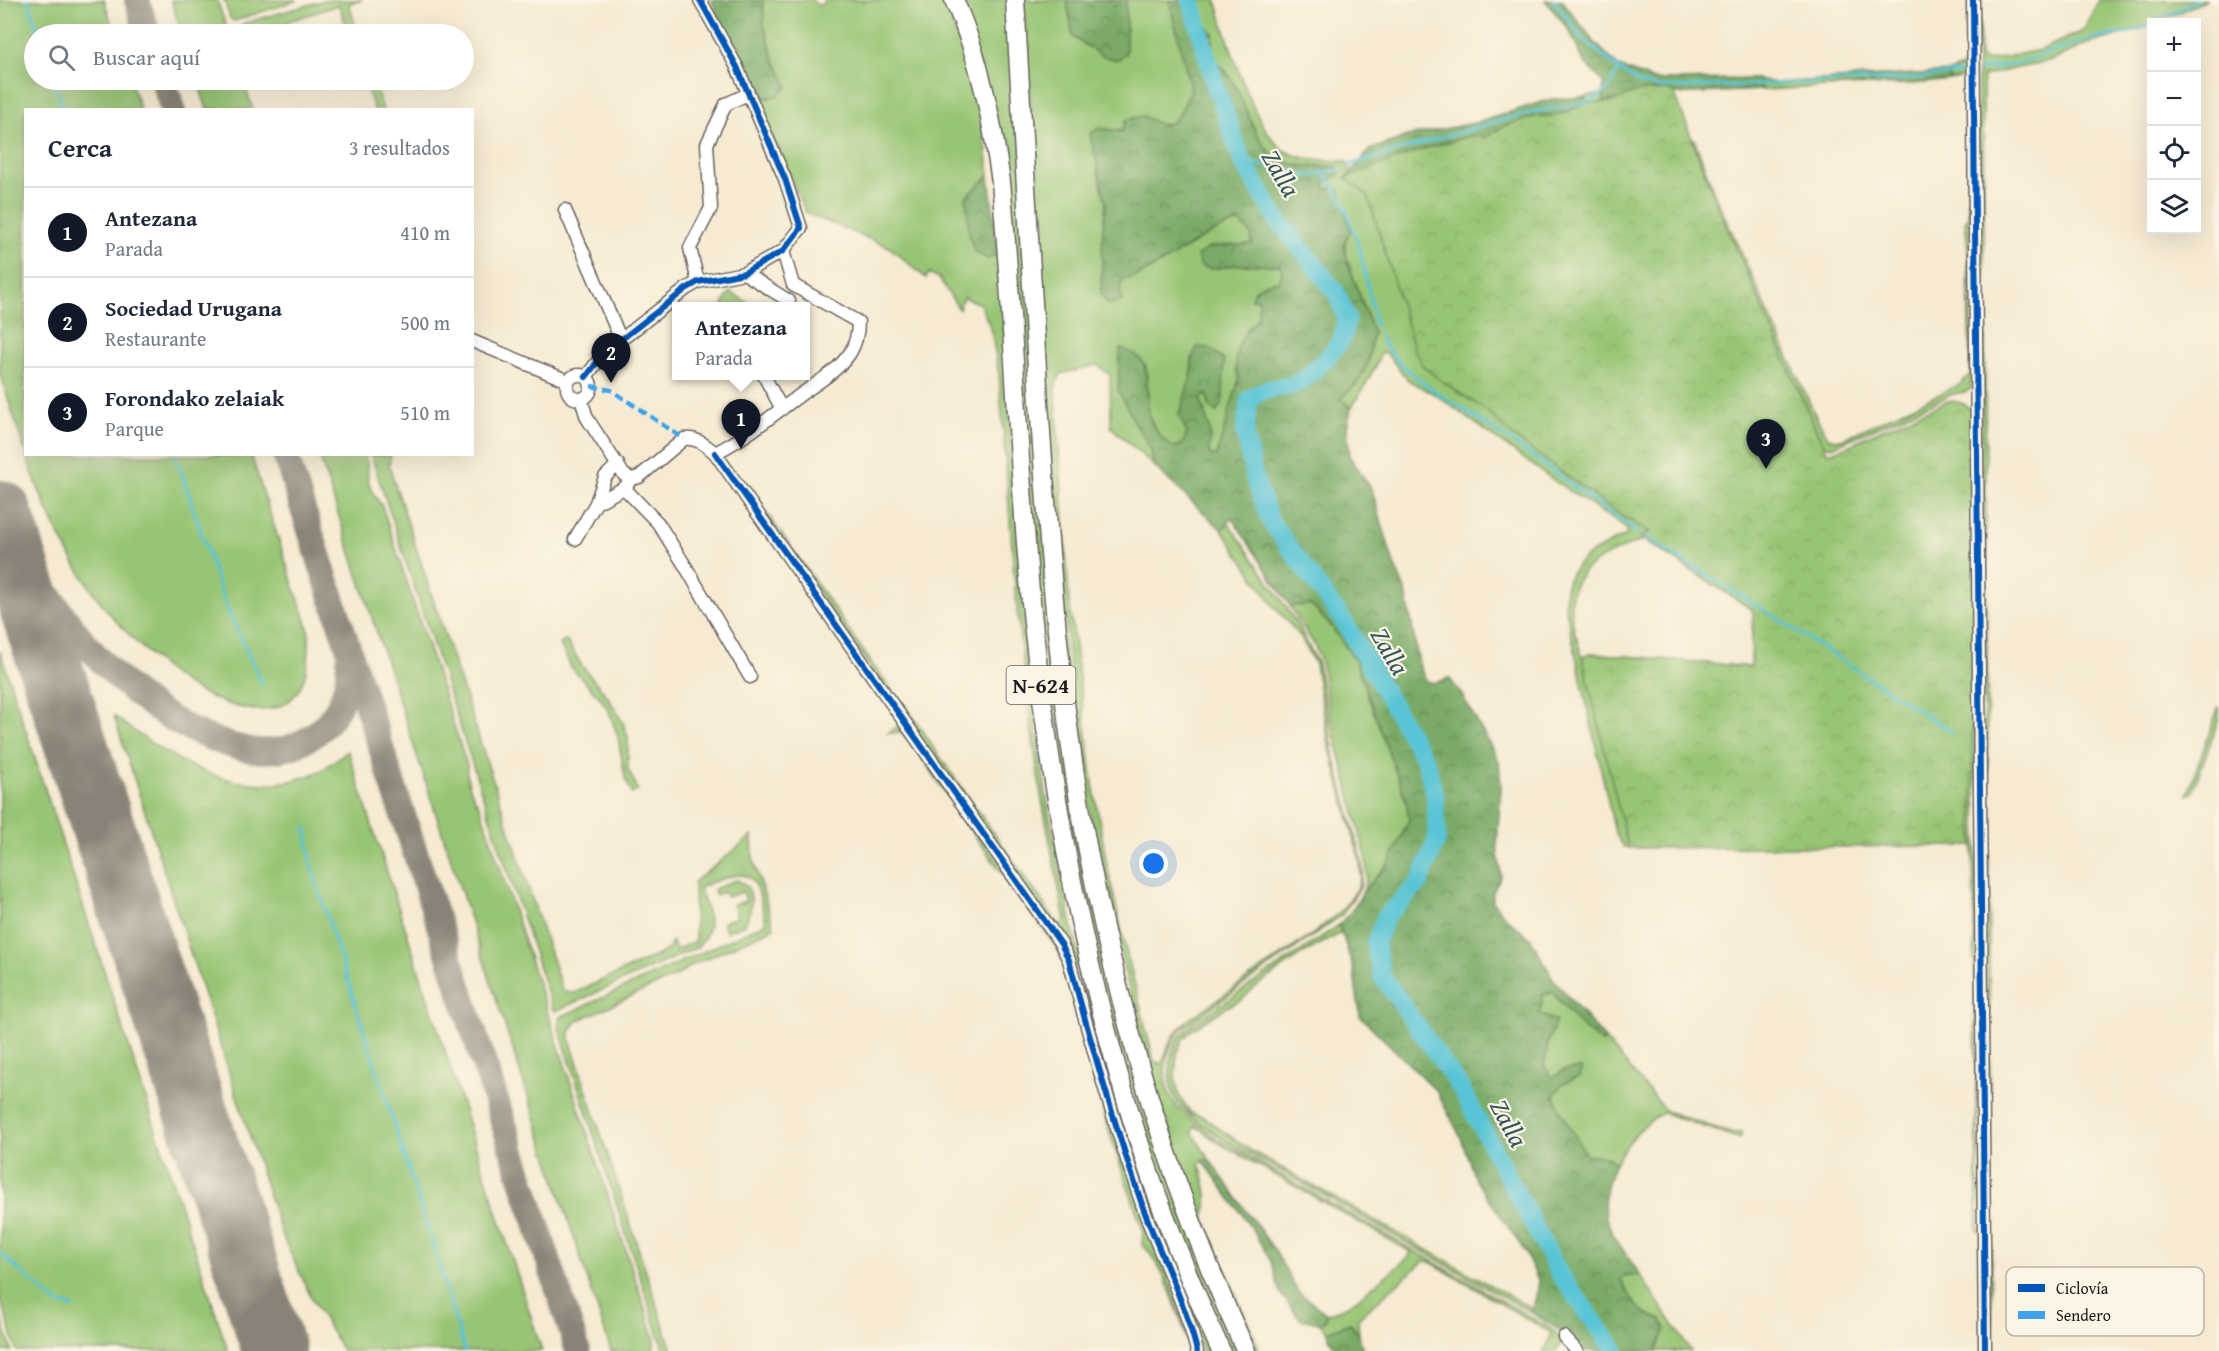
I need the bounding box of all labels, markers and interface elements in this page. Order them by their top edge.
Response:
map controls [2147,18,2201,234]
button: + [2147,18,2201,72]
search box [24,24,474,90]
icon: search [45,41,78,74]
text: Buscar aquí [93,41,200,73]
button: − [2147,72,2201,126]
button: locate [2147,126,2201,180]
text: Cerca [48,128,112,167]
text: 3 resultados [349,133,450,162]
water label: Zalla [1252,141,1311,204]
button: layers [2147,180,2201,234]
text: Antezana [105,202,197,234]
text: 1 [62,218,73,247]
text: 410 m [400,218,450,247]
text: Parada [105,234,163,263]
text: Sociedad Urugana [105,292,282,324]
popup [672,302,810,380]
text: 2 [62,308,73,337]
text: 500 m [400,308,450,337]
text: Antezana [695,311,787,343]
text: Restaurante [105,324,206,353]
pin: 2 [592,334,630,383]
text: Parada [695,343,753,372]
text: Forondako zelaiak [105,382,284,414]
text: 3 [62,398,73,427]
text: 510 m [400,398,450,427]
pin: 1 [722,400,760,449]
text: Parque [105,414,164,443]
pin: 3 [1746,420,1786,469]
water label: Zalla [1361,619,1420,682]
road number: N-624 [1006,666,1076,704]
your location [1139,849,1168,878]
water label: Zalla [1481,1092,1538,1154]
legend [2006,1267,2204,1336]
text: Ciclovía [2056,1276,2109,1300]
text: Sendero [2056,1303,2111,1327]

